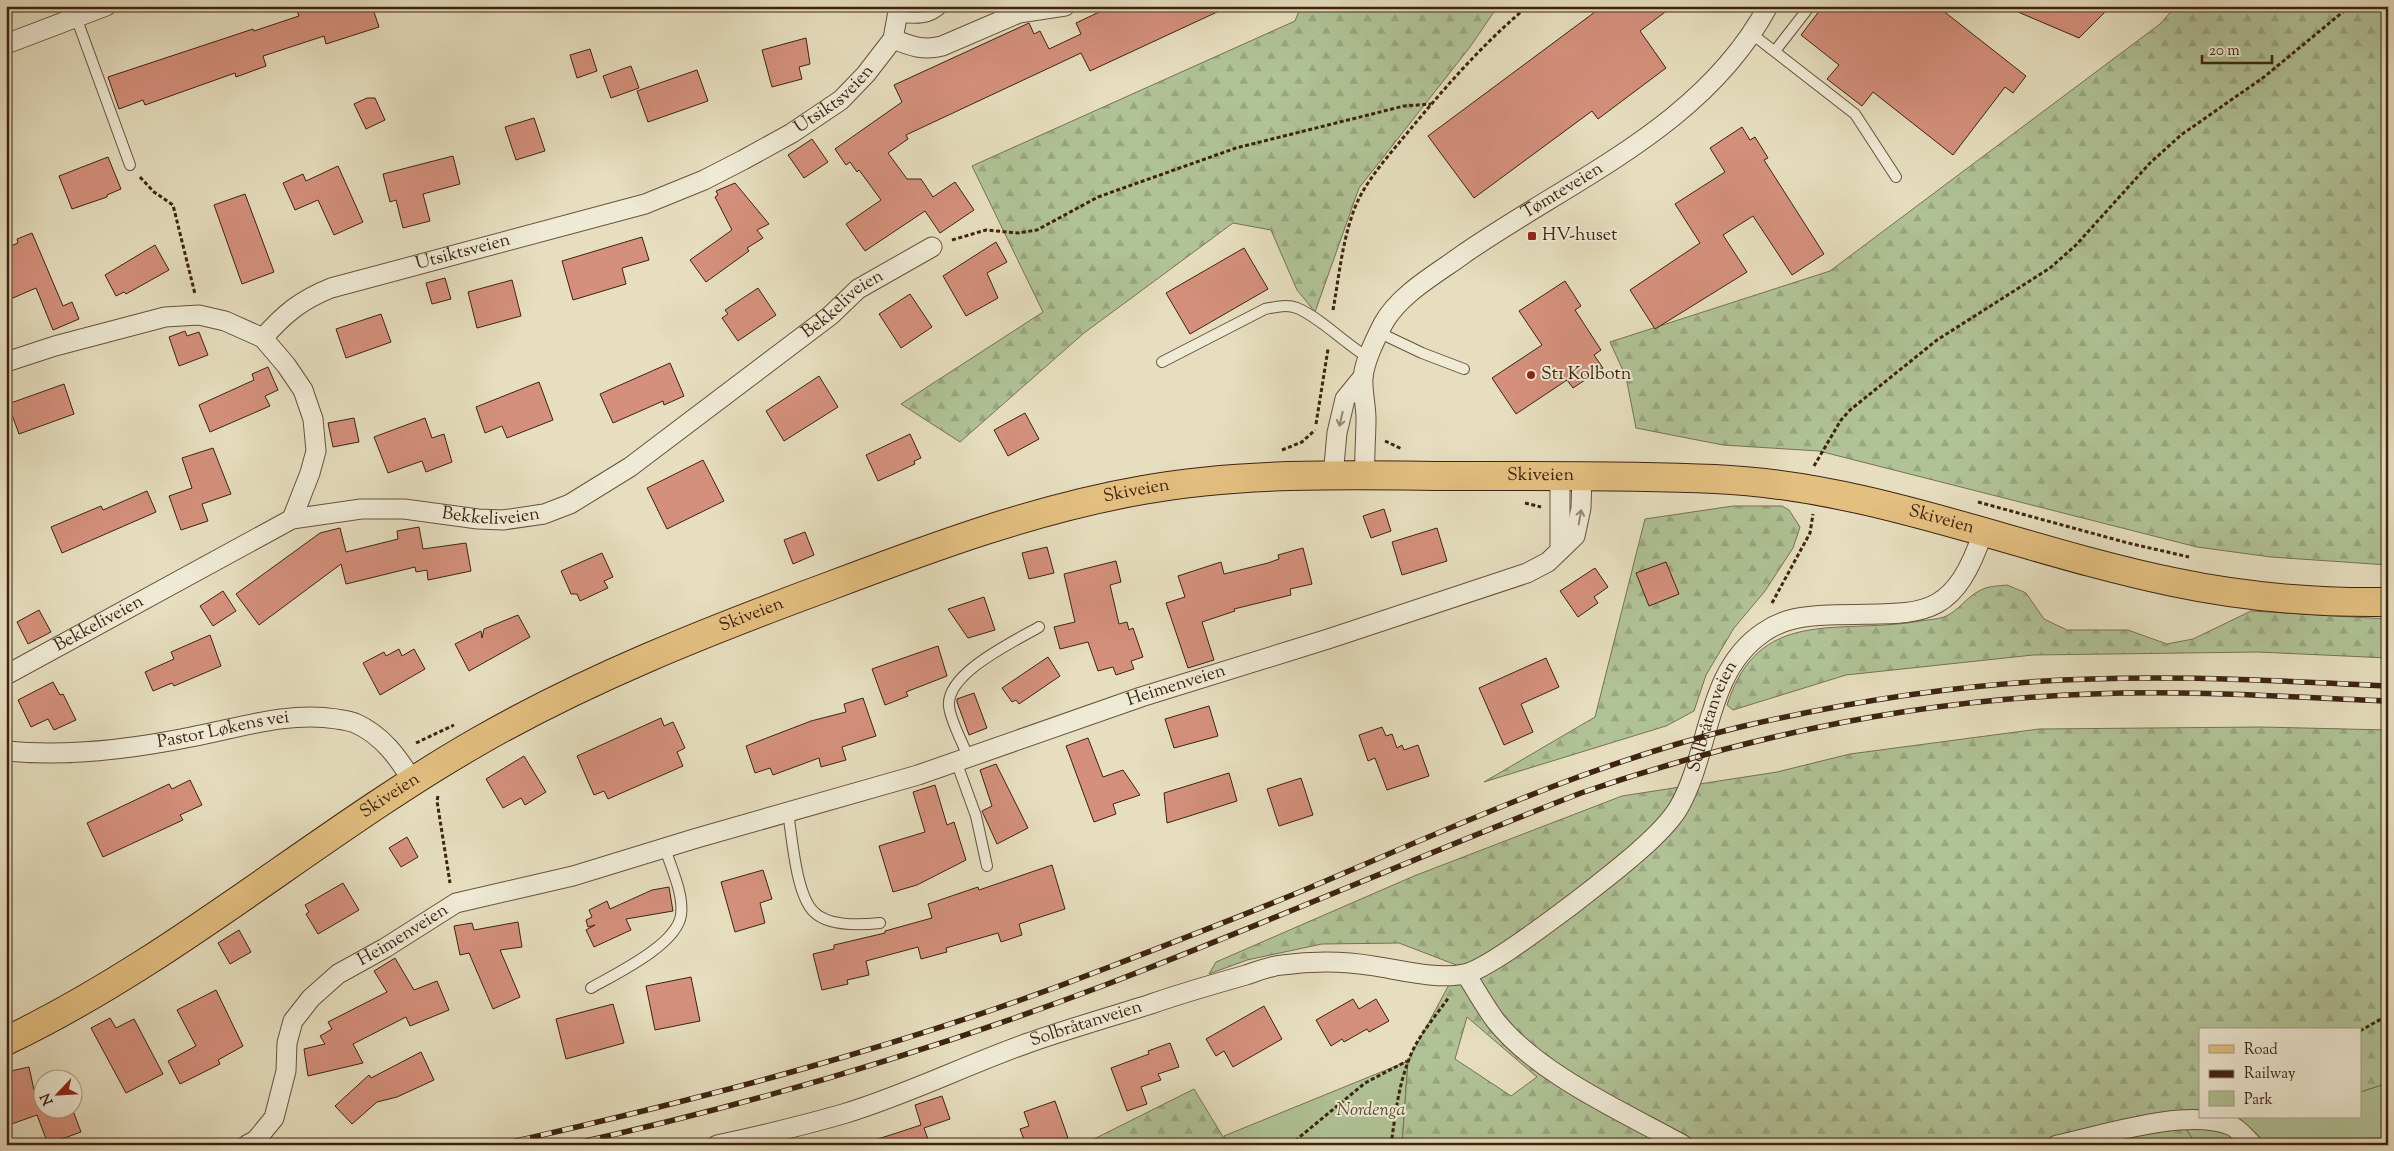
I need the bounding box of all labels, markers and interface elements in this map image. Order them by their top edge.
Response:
scale bar [2202,32,2272,64]
text: 20 m [2209,41,2240,62]
street label: Utsiktsveien [789,60,881,141]
street label: Tømteveien [1517,156,1609,226]
place label: HV-huset [1542,223,1617,249]
street label: Utsiktsveien [413,227,514,278]
marker: HV-huset [1526,230,1538,242]
street label: Bekkeliveien [797,264,889,345]
place label: St1 Kolbotn [1541,362,1632,388]
marker: St1 Kolbotn [1525,369,1537,381]
one-way arrow [1336,410,1345,426]
street label: Skiveien [1507,463,1574,489]
street label: Skiveien [1101,473,1172,510]
street label: Skiveien [1906,499,1977,542]
street label: Bekkeliveien [440,501,542,533]
one-way arrow [1575,509,1585,525]
street label: Bekkeliveien [50,589,149,659]
street label: Skiveien [716,591,788,640]
street label: Solbråtanveien [1682,656,1745,776]
street label: Heimenveien [1123,658,1229,714]
street label: Pastor Løkens vei [155,705,291,756]
street label: Skiveien [355,767,426,825]
street label: Heimenveien [353,898,454,974]
street label: Solbråtanveien [1026,994,1146,1054]
legend [2199,1028,2362,1118]
text: Road [2244,1040,2278,1061]
text: Railway [2244,1064,2296,1085]
north arrow [32,1068,82,1118]
text: N [37,1089,59,1108]
text: Park [2244,1090,2273,1111]
park label: Nordenga [1337,1098,1405,1124]

